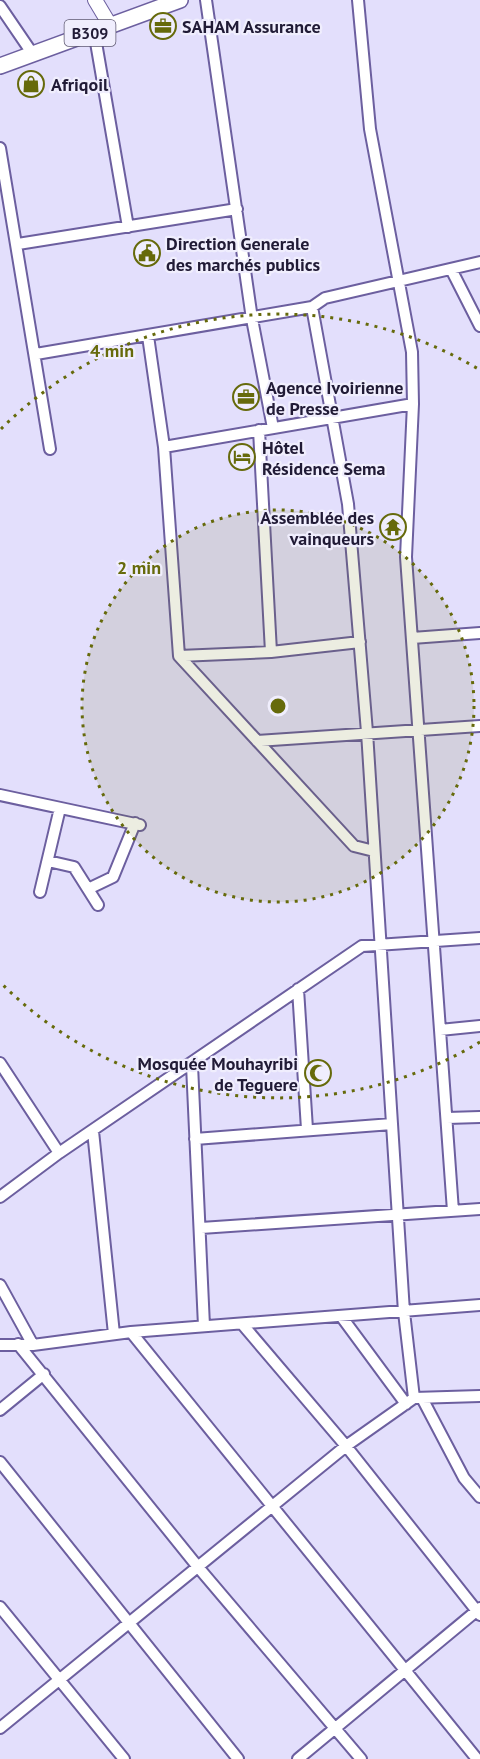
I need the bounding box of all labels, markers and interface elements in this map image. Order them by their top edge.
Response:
office icon: SAHAM Assurance [148,11,178,41]
place label: SAHAM Assurance [182,15,321,38]
road number: B309 [64,20,116,46]
shop icon: Afriqoil [16,69,46,99]
place label: Afriqoil [51,73,109,96]
place label: Direction Generale des marchés publics [166,232,321,276]
public building icon: Direction Generale des marchés publics [132,238,162,268]
text: 4 min [90,339,134,362]
place label: Agence Ivoirienne de Presse [266,376,404,420]
office icon: Agence Ivoirienne de Presse [231,382,261,412]
place label: Hôtel Résidence Sema [262,436,386,480]
hotel icon: Hôtel Résidence Sema [227,442,257,472]
place label: Assemblée des vainqueurs [260,506,374,550]
temple icon: Assemblée des vainqueurs [378,512,408,542]
text: 2 min [117,556,161,579]
centre of rings [268,696,288,716]
place label: Mosquée Mouhayribi de Teguere [138,1052,298,1096]
mosque icon: Mosquée Mouhayribi de Teguere [303,1058,333,1088]

